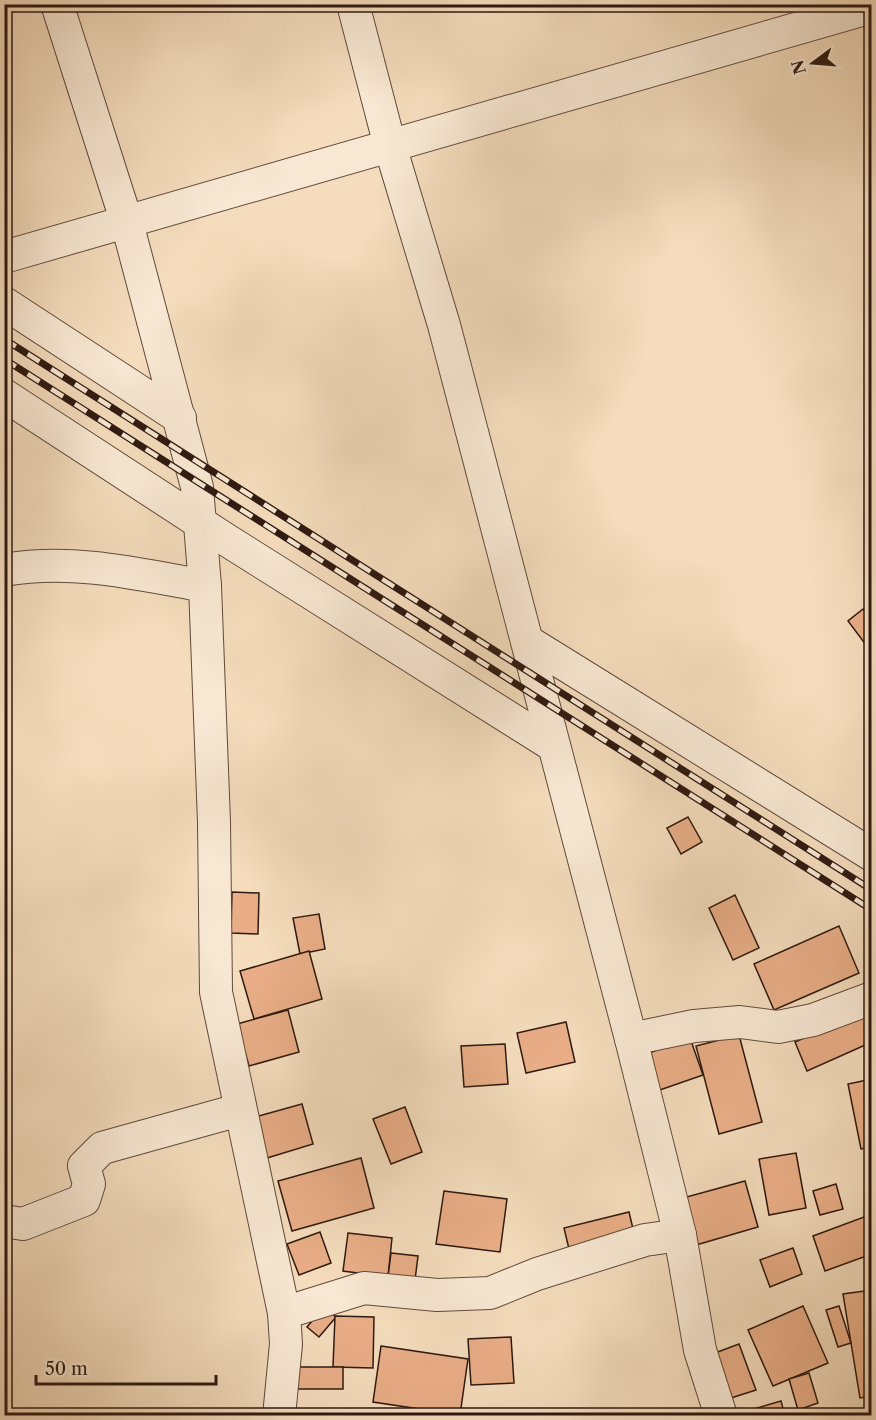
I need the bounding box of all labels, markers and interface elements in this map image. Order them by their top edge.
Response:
north arrow [783,33,843,93]
text: N [787,58,810,77]
scale bar [36,1348,216,1386]
text: 50 m [45,1358,88,1380]

